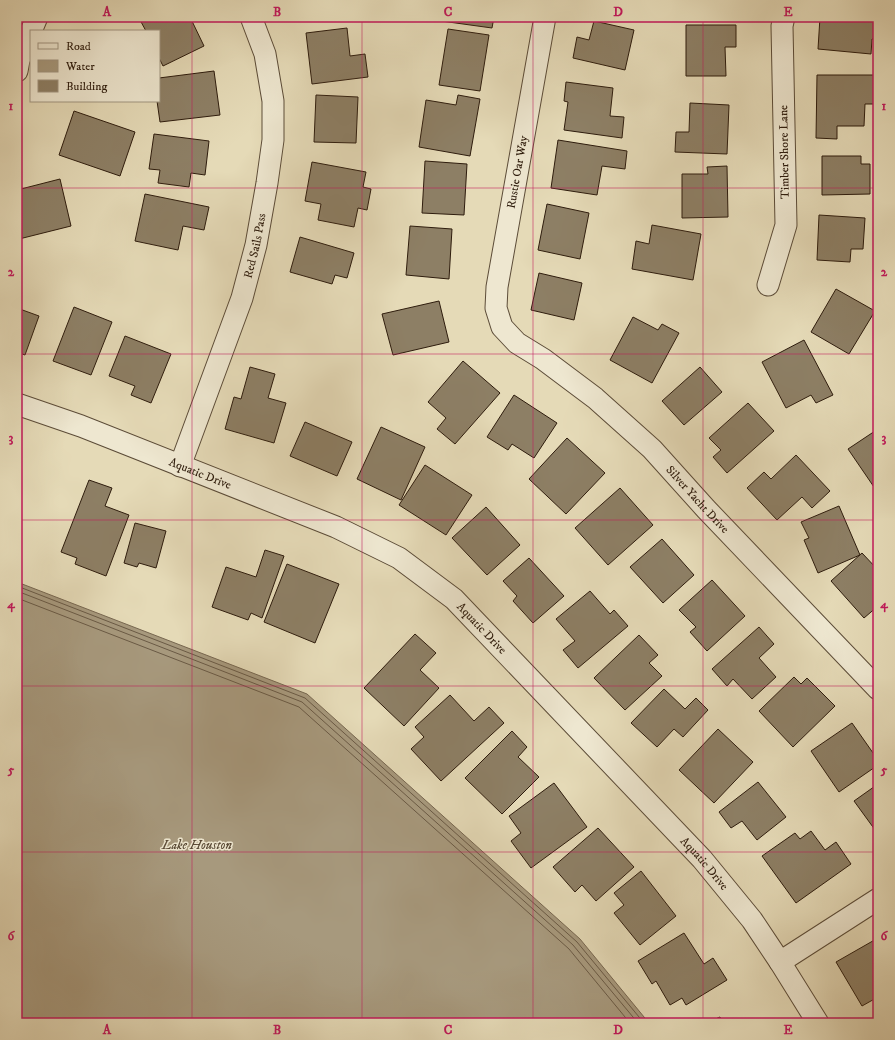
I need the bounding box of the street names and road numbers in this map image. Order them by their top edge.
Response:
street label: Timber Shore Lane [776,105,793,199]
street label: Rustie Oar Way [504,134,531,210]
street label: Red Sails Pass [241,212,270,280]
street label: Aquatic Drive [167,455,234,493]
street label: Silver Yacht Drive [662,463,732,537]
street label: Aquatic Drive [453,599,510,658]
street label: Aquatic Drive [677,834,731,893]

